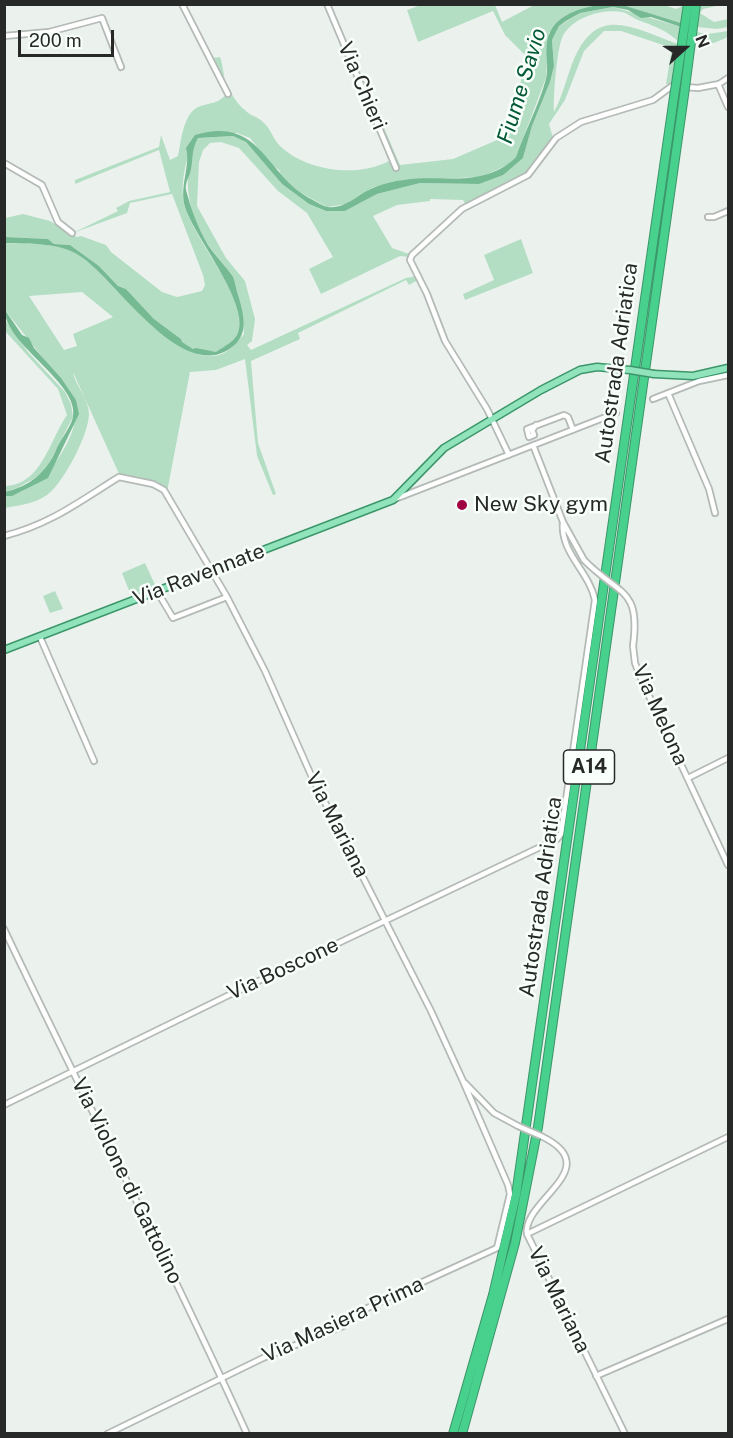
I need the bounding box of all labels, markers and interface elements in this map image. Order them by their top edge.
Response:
scale bar [21,18,117,56]
north arrow [655,18,715,78]
water label: Fiume Savio [492,25,552,147]
text: 200 m [29,30,82,51]
text: N [691,32,713,51]
street label: Via Chieri [332,38,392,134]
street label: Autostrada Adriatica [590,261,644,465]
place label: New Sky gym [474,492,608,518]
marker: New Sky gym [455,498,469,512]
street label: Via Ravennate [130,538,268,612]
street label: Via Melona [627,661,693,769]
road number: A14 [564,750,614,784]
street label: Via Mariana [300,768,374,882]
street label: Autostrada Adriatica [514,795,568,999]
street label: Via Boscone [223,932,343,1006]
street label: Via Violone di Gattolino [66,1074,188,1288]
street label: Via Mariana [522,1243,596,1357]
street label: Via Masiera Prima [258,1272,428,1368]

